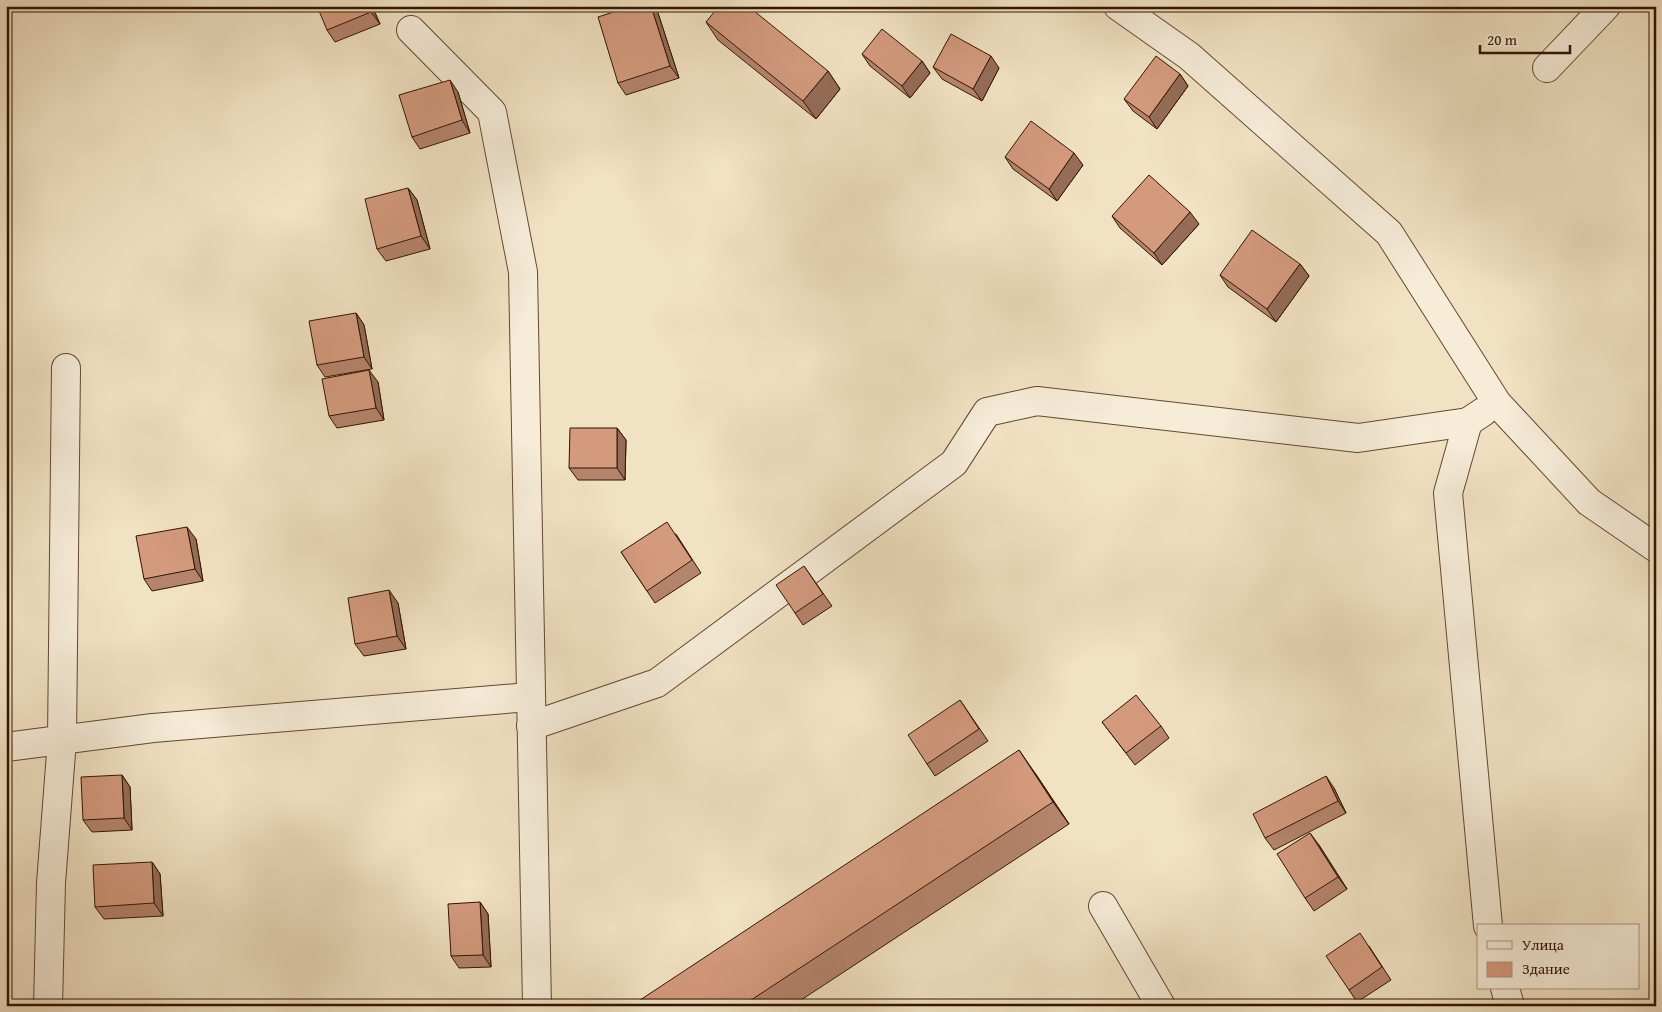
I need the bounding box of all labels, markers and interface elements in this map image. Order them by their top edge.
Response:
scale bar [1480,22,1570,54]
text: 20 m [1487,29,1518,50]
legend [1477,924,1640,990]
text: Улица [1522,934,1565,955]
text: Здание [1522,958,1570,979]

